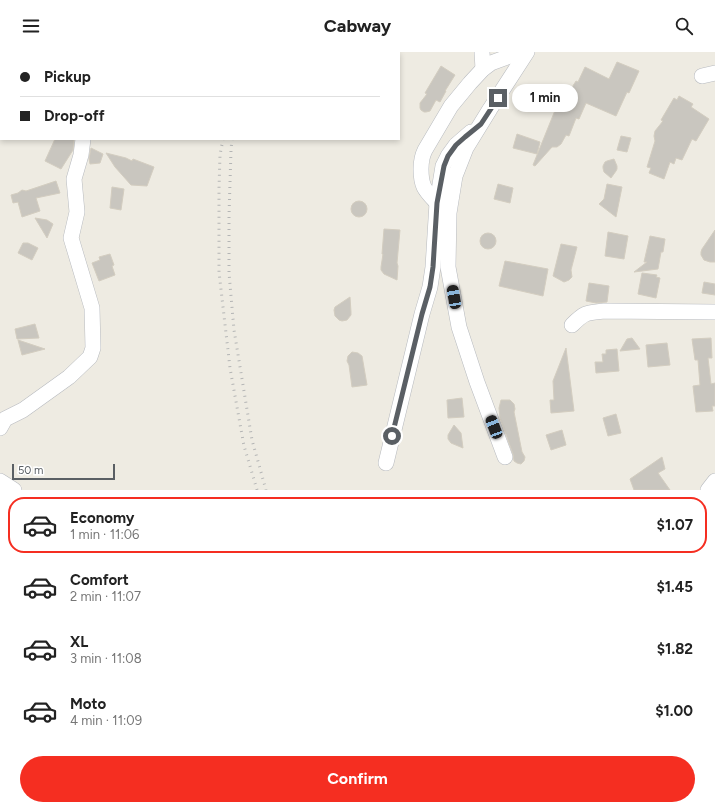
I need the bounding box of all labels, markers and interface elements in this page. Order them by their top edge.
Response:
icon: menu [20,15,42,37]
text: Cabway [324,15,391,37]
icon: search [673,15,695,37]
text: Pickup [44,68,91,86]
callout: 1 min [512,84,578,112]
route end [489,89,507,107]
text: 1 min [530,90,560,105]
text: Drop-off [44,107,105,125]
car [446,284,462,310]
car [484,414,504,440]
route start [383,427,401,445]
scale bar [12,462,115,481]
text: 50 m [18,464,43,477]
icon: car [22,507,58,543]
text: Economy [70,509,135,527]
text: $1.07 [657,516,693,534]
text: 1 min · 11:06 [70,527,139,542]
icon: car [22,569,58,605]
text: Comfort [70,571,129,589]
text: $1.45 [656,578,693,596]
text: 2 min · 11:07 [70,589,141,604]
icon: car [22,631,58,667]
text: XL [70,633,88,651]
text: $1.82 [657,640,693,658]
text: 3 min · 11:08 [70,651,142,666]
icon: car [22,693,58,729]
text: Moto [70,695,106,713]
text: $1.00 [655,702,693,720]
text: 4 min · 11:09 [70,713,142,728]
button: Confirm [20,756,695,802]

